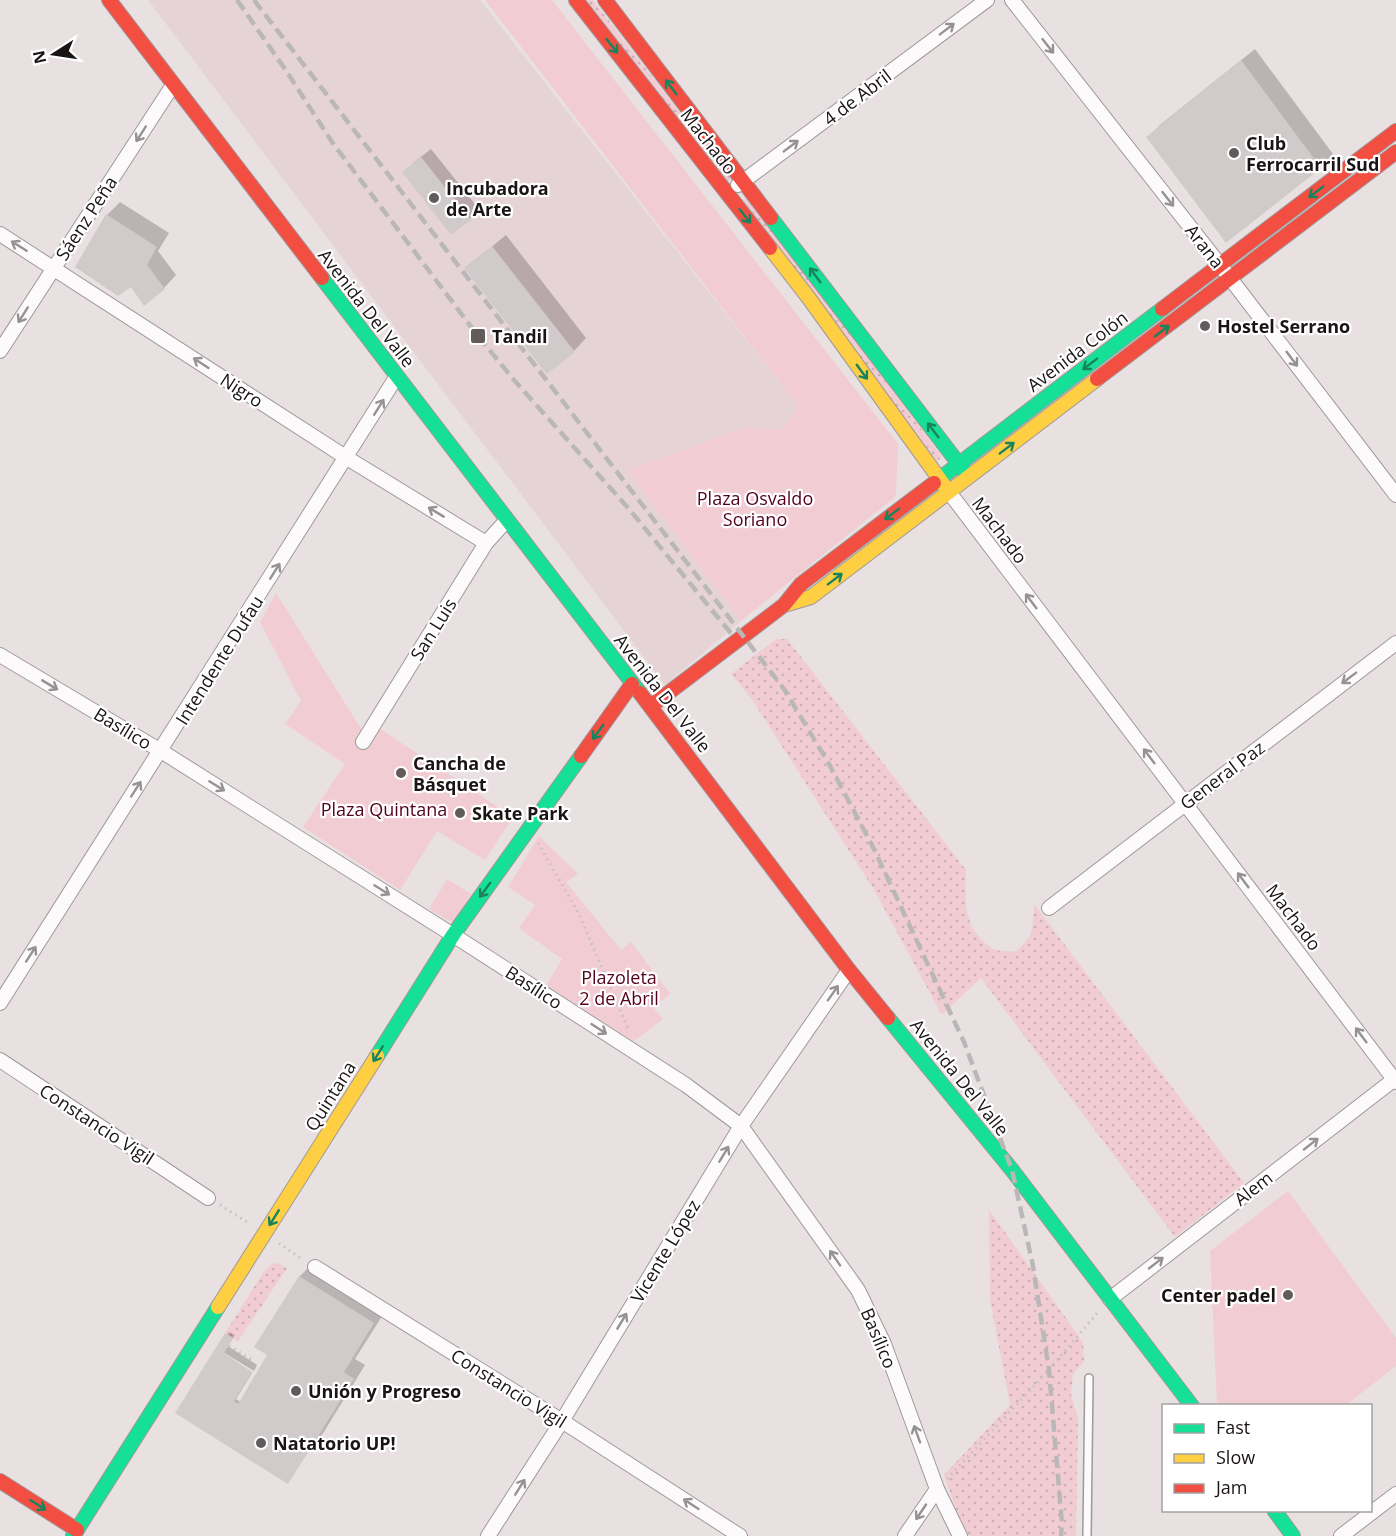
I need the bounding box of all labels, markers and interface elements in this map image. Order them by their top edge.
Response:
one-way arrow [939,23,955,36]
north arrow [24,24,84,84]
one-way arrow [606,38,619,54]
one-way arrow [1042,38,1055,54]
text: N [27,48,51,66]
street label: 4 de Abril [818,63,896,131]
one-way arrow [665,79,678,95]
street label: Machado [676,103,742,179]
one-way arrow [135,125,147,142]
place label: Club Ferrocarril Sud [1246,131,1379,176]
one-way arrow [782,139,798,152]
marker: Club Ferrocarril Sud [1227,146,1241,160]
street label: Sáenz Peña [50,171,122,265]
place label: Incubadora de Arte [446,176,549,221]
one-way arrow [1308,185,1324,198]
marker: Incubadora de Arte [427,191,441,205]
one-way arrow [1162,191,1175,207]
one-way arrow [739,208,751,224]
street label: Arana [1180,219,1230,273]
one-way arrow [11,240,28,252]
street label: Avenida Del Valle [313,244,421,372]
one-way arrow [809,268,821,284]
street label: Avenida Colón [1022,305,1132,397]
one-way arrow [17,306,29,323]
place label: Hostel Serrano [1217,314,1350,338]
marker: Hostel Serrano [1198,319,1212,333]
place label: Tandil [492,324,548,348]
one-way arrow [1154,324,1170,337]
marker: Tandil [469,327,487,345]
one-way arrow [1285,351,1298,367]
one-way arrow [193,357,209,369]
one-way arrow [1082,358,1098,370]
one-way arrow [856,364,868,380]
street label: Nigro [216,367,268,413]
one-way arrow [372,398,385,415]
one-way arrow [927,423,940,439]
one-way arrow [998,442,1014,454]
park label: Plaza Osvaldo Soriano [697,486,813,531]
street label: Machado [967,492,1033,568]
one-way arrow [428,506,445,518]
one-way arrow [884,507,900,520]
one-way arrow [268,563,281,580]
one-way arrow [826,572,842,585]
street label: Intendente Dufau [170,591,268,729]
street label: San Luis [404,593,462,665]
one-way arrow [1025,593,1038,609]
street label: Avenida Del Valle [609,629,717,757]
one-way arrow [1342,672,1358,684]
one-way arrow [41,679,58,691]
street label: Basílico [90,701,156,755]
one-way arrow [592,723,604,739]
street label: General Paz [1175,735,1269,815]
one-way arrow [1143,749,1156,765]
place label: Cancha de Básquet [413,751,506,796]
marker: Cancha de Básquet [394,766,408,780]
one-way arrow [208,780,225,792]
one-way arrow [131,781,143,798]
park label: Plaza Quintana [321,797,447,821]
place label: Skate Park [472,801,569,825]
marker: Skate Park [453,806,467,820]
one-way arrow [1236,872,1249,888]
street label: Machado [1261,879,1327,955]
one-way arrow [479,882,491,898]
one-way arrow [373,884,390,896]
one-way arrow [25,945,38,962]
street label: Basílico [501,960,567,1014]
park label: Plazoleta 2 de Abril [579,965,659,1010]
one-way arrow [827,986,839,1002]
street label: Avenida Del Valle [905,1013,1015,1141]
one-way arrow [590,1023,607,1035]
one-way arrow [1354,1028,1367,1044]
one-way arrow [372,1045,385,1062]
street label: Quintana [299,1057,361,1135]
street label: Constancio Vigil [35,1078,159,1170]
one-way arrow [1302,1138,1318,1150]
one-way arrow [718,1146,730,1163]
street label: Alem [1229,1165,1277,1211]
street label: Vicente López [625,1195,705,1307]
one-way arrow [268,1210,281,1227]
one-way arrow [829,1250,841,1266]
one-way arrow [1148,1256,1164,1269]
place label: Center padel [1161,1283,1276,1307]
marker: Center padel [1281,1288,1295,1302]
street label: Basílico [856,1304,902,1372]
one-way arrow [617,1313,629,1330]
street label: Constancio Vigil [447,1343,571,1433]
place label: Unión y Progreso [308,1379,461,1403]
marker: Unión y Progreso [289,1384,303,1398]
legend [1162,1404,1372,1512]
text: Fast [1216,1415,1250,1439]
one-way arrow [911,1425,922,1444]
place label: Natatorio UP! [273,1431,396,1455]
marker: Natatorio UP! [254,1436,268,1450]
text: Slow [1216,1445,1255,1469]
text: Jam [1214,1475,1248,1499]
one-way arrow [514,1479,526,1496]
one-way arrow [683,1498,700,1510]
one-way arrow [29,1500,46,1512]
one-way arrow [915,1504,927,1520]

